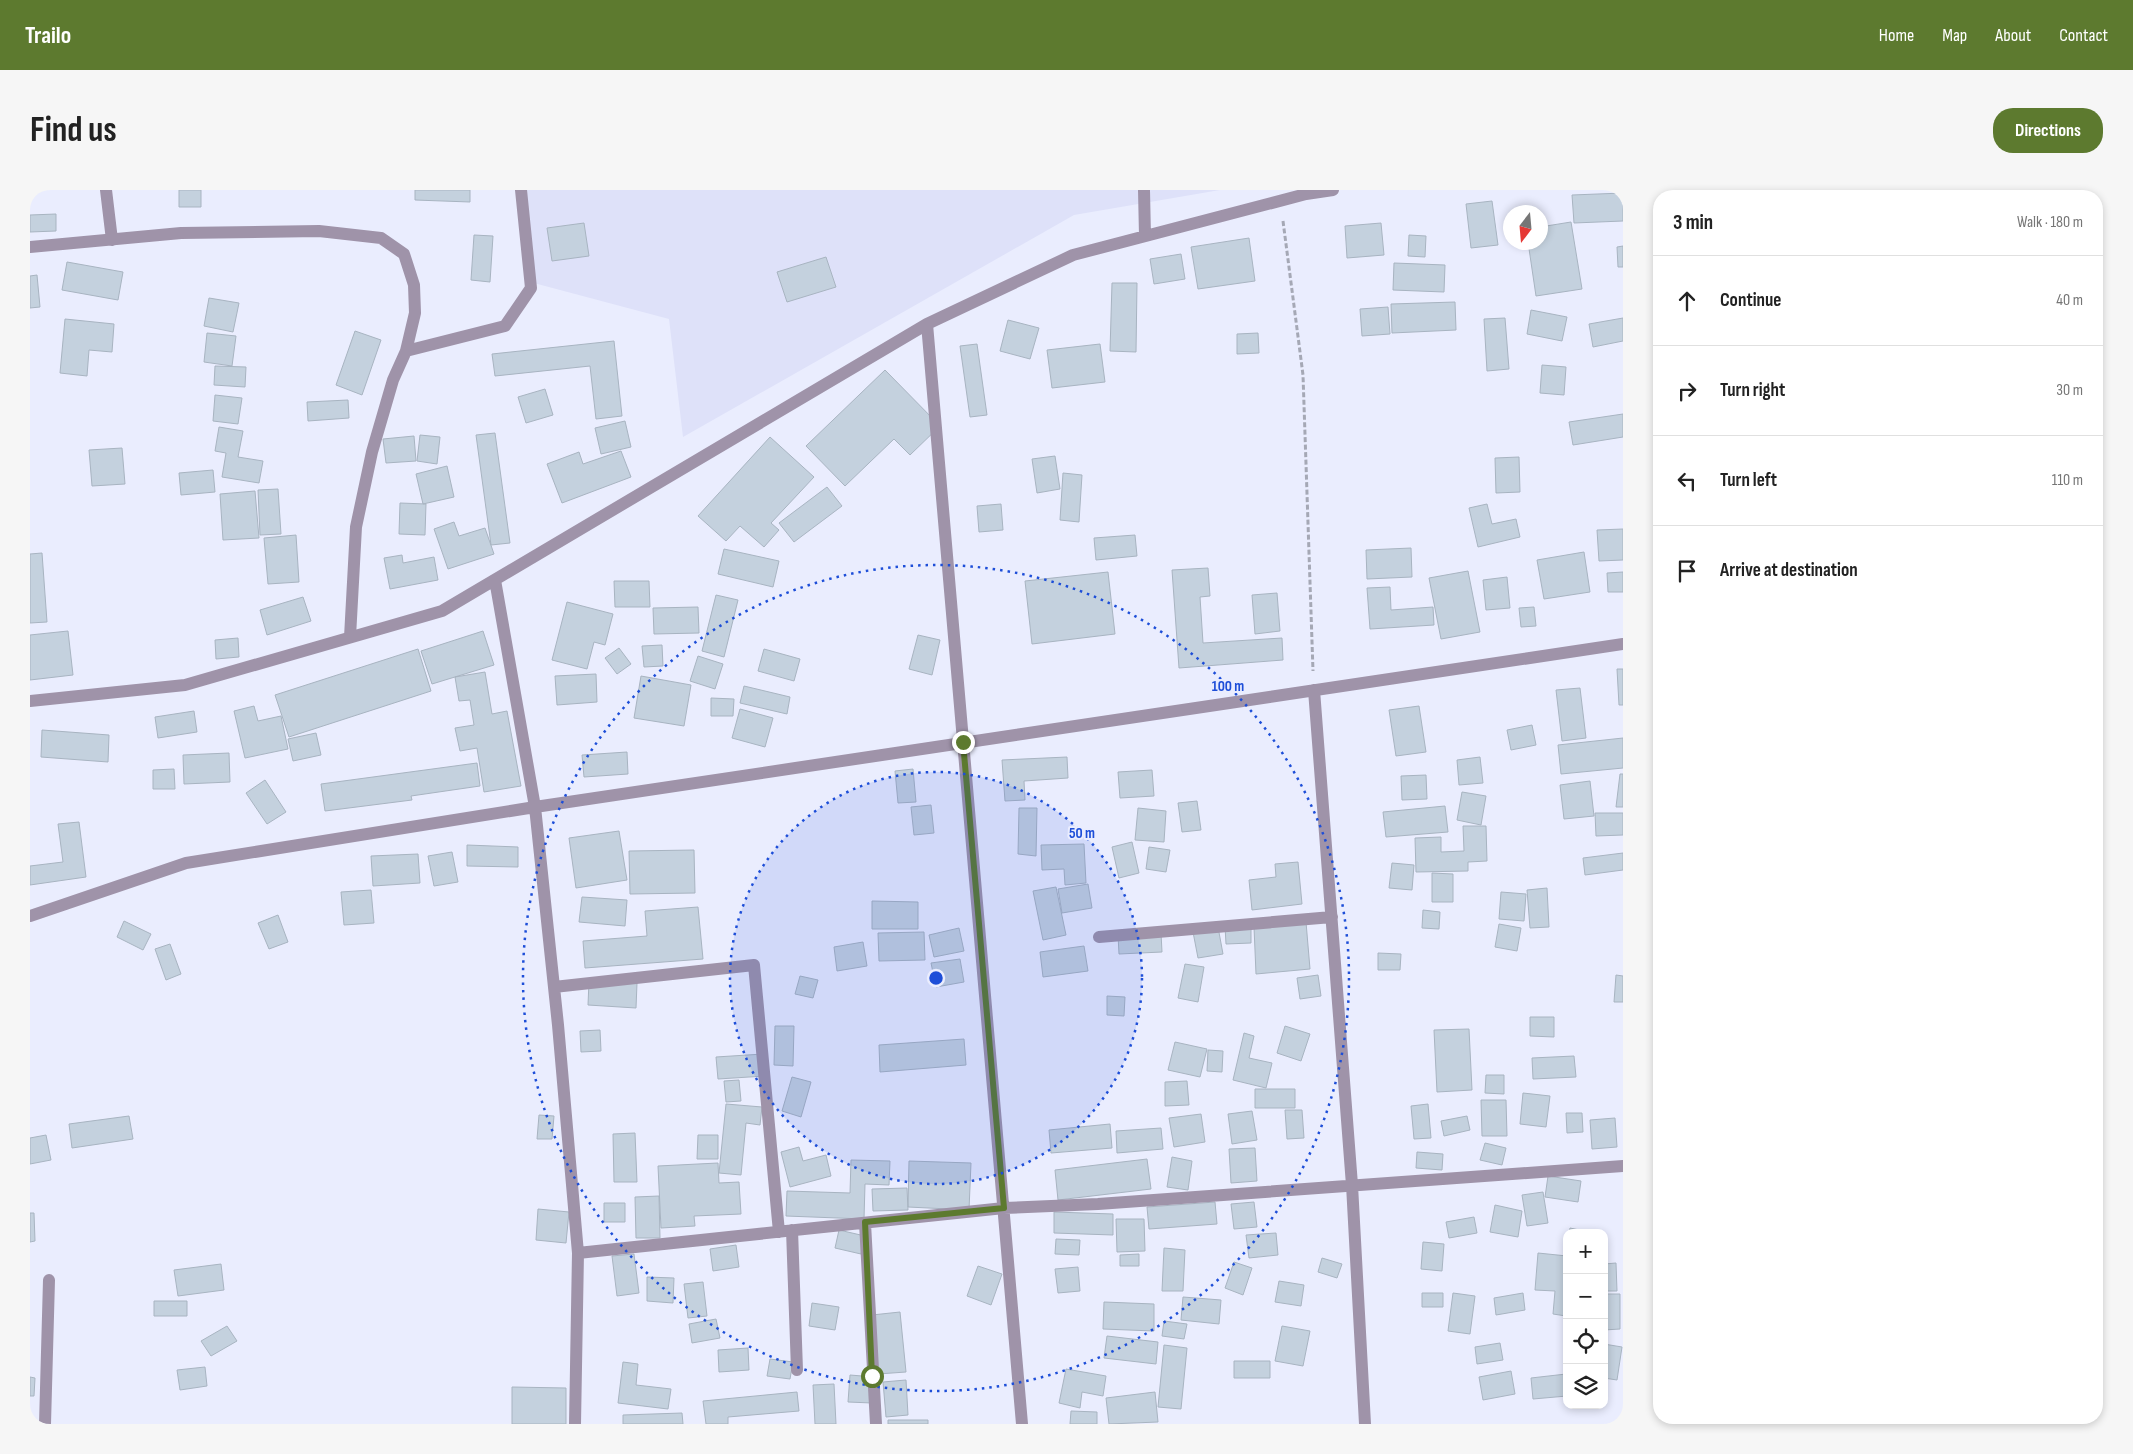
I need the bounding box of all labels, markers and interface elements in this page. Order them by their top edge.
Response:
text: Trailo [25,21,71,50]
text: Home [1879,25,1914,46]
text: Map [1942,25,1967,46]
text: About [1995,25,2031,46]
text: Contact [2059,25,2108,46]
button: Directions [1993,108,2103,153]
text: Find us [30,109,117,152]
north arrow [1503,205,1548,250]
text: 3 min [1673,210,1713,235]
text: Walk · 180 m [2017,213,2083,232]
icon: ahead [1673,287,1701,315]
text: Continue [1720,289,1781,312]
text: 40 m [2056,291,2083,310]
icon: right [1673,377,1701,405]
text: Turn right [1720,379,1785,402]
text: 30 m [2056,381,2083,400]
icon: left [1673,467,1701,495]
text: Turn left [1720,469,1777,492]
text: 110 m [2052,471,2083,490]
icon: arrive [1673,557,1701,585]
text: Arrive at destination [1720,559,1858,582]
text: 100 m [1212,677,1244,696]
route end [952,731,975,754]
text: 50 m [1069,824,1095,843]
centre of rings [927,969,945,987]
map controls [1563,1229,1608,1409]
button: + [1563,1229,1608,1274]
button: − [1563,1274,1608,1319]
button: locate [1563,1319,1608,1364]
button: layers [1563,1364,1608,1409]
route start [861,1365,884,1388]

